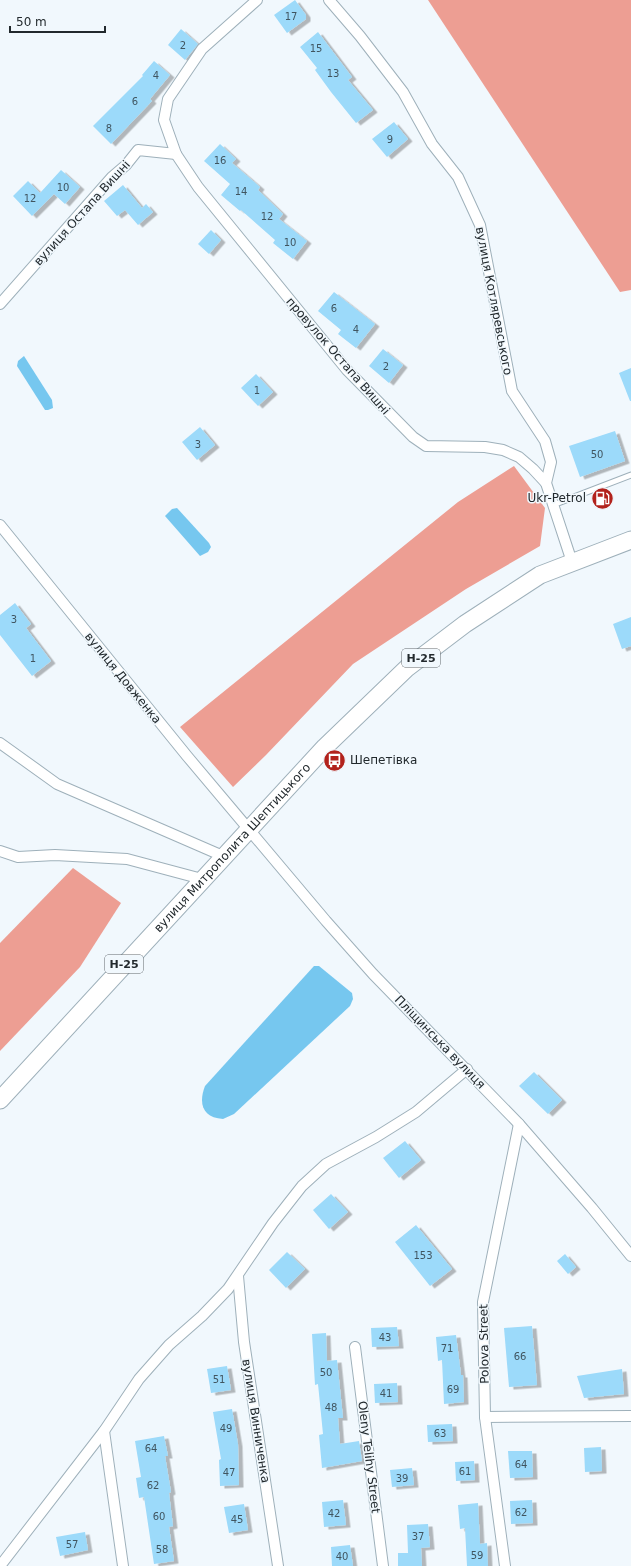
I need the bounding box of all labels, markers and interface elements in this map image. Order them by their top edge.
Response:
scale bar [10,8,105,34]
house number: 17 [285,11,297,22]
text: 50 m [16,15,47,29]
house number: 2 [180,40,186,51]
house number: 15 [310,43,322,54]
house number: 13 [327,68,339,79]
house number: 4 [153,70,159,81]
house number: 6 [132,96,138,107]
house number: 8 [106,123,112,134]
house number: 9 [387,134,393,145]
house number: 16 [214,155,226,166]
street label: вулиця Остапа Вишні [31,158,133,268]
house number: 10 [57,182,69,193]
house number: 14 [235,186,247,197]
house number: 12 [24,193,36,204]
house number: 12 [261,211,273,222]
street label: вулиця Котляревського [473,226,515,376]
house number: 10 [284,237,296,248]
street label: провулок Остапа Вишні [283,295,393,417]
house number: 6 [331,303,337,314]
house number: 4 [353,324,359,335]
house number: 2 [383,361,389,372]
house number: 1 [254,385,260,396]
house number: 3 [195,439,201,450]
house number: 50 [591,449,603,460]
fuel station icon: Ukr-Petrol [589,485,615,511]
place label: Ukr-Petrol [528,491,586,505]
house number: 3 [11,614,17,625]
street label: вулиця Довженка [82,630,164,726]
road number: Н-25 [402,649,440,667]
house number: 1 [30,653,36,664]
bus stop icon: Шепетівка [321,747,347,773]
place label: Шепетівка [350,753,417,767]
street label: вулиця Митрополита Шептицького [151,760,313,935]
road number: Н-25 [105,955,143,973]
street label: Пліщинська вулиця [392,993,488,1091]
house number: 153 [413,1250,433,1261]
street label: Polova Street [476,1304,492,1384]
house number: 43 [379,1332,391,1343]
house number: 71 [441,1343,453,1354]
house number: 66 [514,1351,526,1362]
street label: вулиця Винниченка [239,1358,273,1484]
house number: 50 [320,1367,332,1378]
house number: 51 [213,1374,225,1385]
house number: 69 [447,1384,459,1395]
house number: 41 [380,1388,392,1399]
street label: Oleny Telihy Street [355,1400,383,1514]
house number: 48 [325,1402,337,1413]
house number: 49 [220,1423,232,1434]
house number: 63 [434,1428,446,1439]
house number: 64 [145,1443,157,1454]
house number: 64 [515,1459,527,1470]
house number: 61 [459,1466,471,1477]
house number: 47 [223,1467,235,1478]
house number: 39 [396,1473,408,1484]
house number: 62 [147,1480,159,1491]
house number: 62 [515,1507,527,1518]
house number: 42 [328,1508,340,1519]
house number: 60 [153,1511,165,1522]
house number: 45 [231,1514,243,1525]
house number: 37 [412,1531,424,1542]
house number: 57 [66,1539,78,1550]
house number: 58 [156,1544,168,1555]
house number: 59 [471,1550,483,1561]
house number: 40 [336,1551,348,1562]

